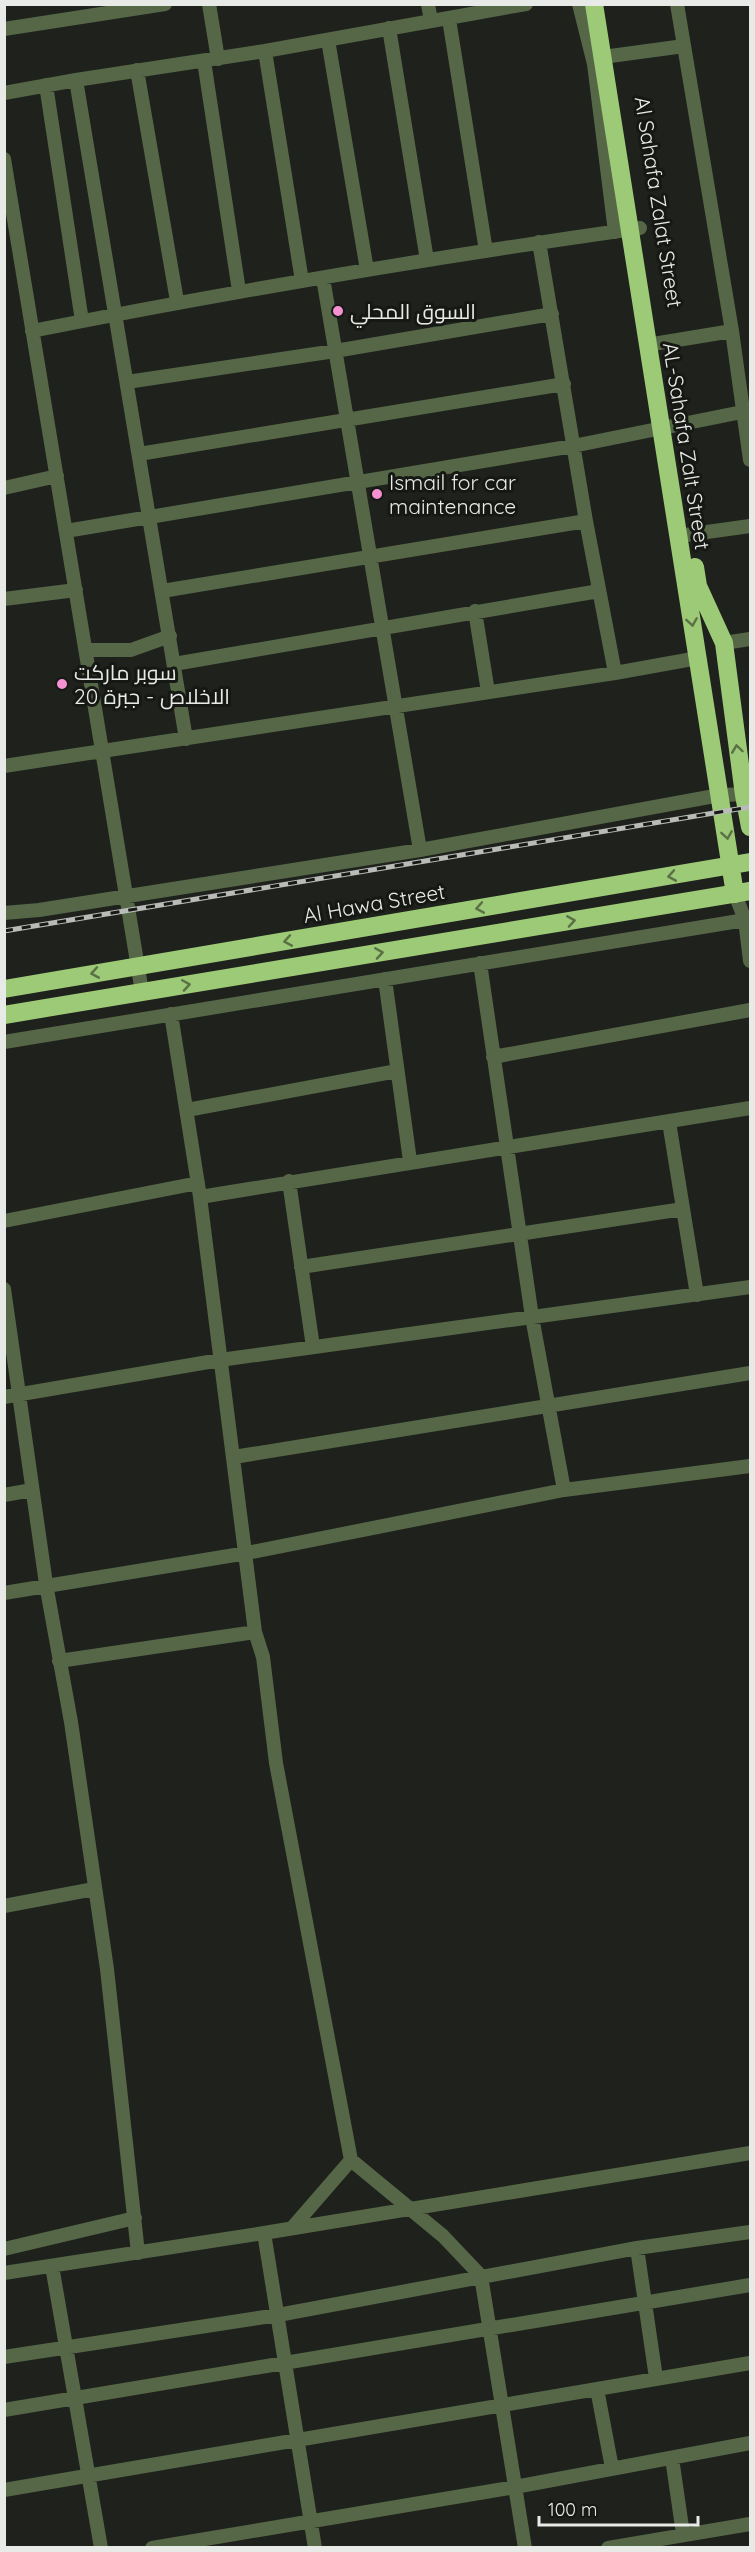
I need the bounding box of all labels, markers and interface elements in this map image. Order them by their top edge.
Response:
street label: Al Sahafa Zalat Street [629,95,689,309]
place label: السوق المحلي [350,298,476,328]
marker: السوق المحلي [331,304,345,318]
street label: AL-Sahafa Zalt Street [658,341,716,551]
place label: Ismail for car maintenance [389,469,516,519]
marker: Ismail for car maintenance [370,487,384,501]
one-way arrow [686,618,698,627]
place label: سوبر ماركت الاخلاص - جبرة 20 [74,659,230,710]
marker: سوبر ماركت الاخلاص - جبرة 20 [55,677,69,691]
one-way arrow [732,744,744,754]
one-way arrow [720,831,732,840]
one-way arrow [668,869,677,881]
street label: Al Hawa Street [301,878,447,928]
one-way arrow [475,901,485,914]
one-way arrow [566,915,576,928]
one-way arrow [283,934,292,946]
one-way arrow [374,947,384,960]
one-way arrow [91,966,101,979]
one-way arrow [182,979,191,991]
scale bar [539,2489,698,2527]
text: 100 m [548,2498,597,2521]

